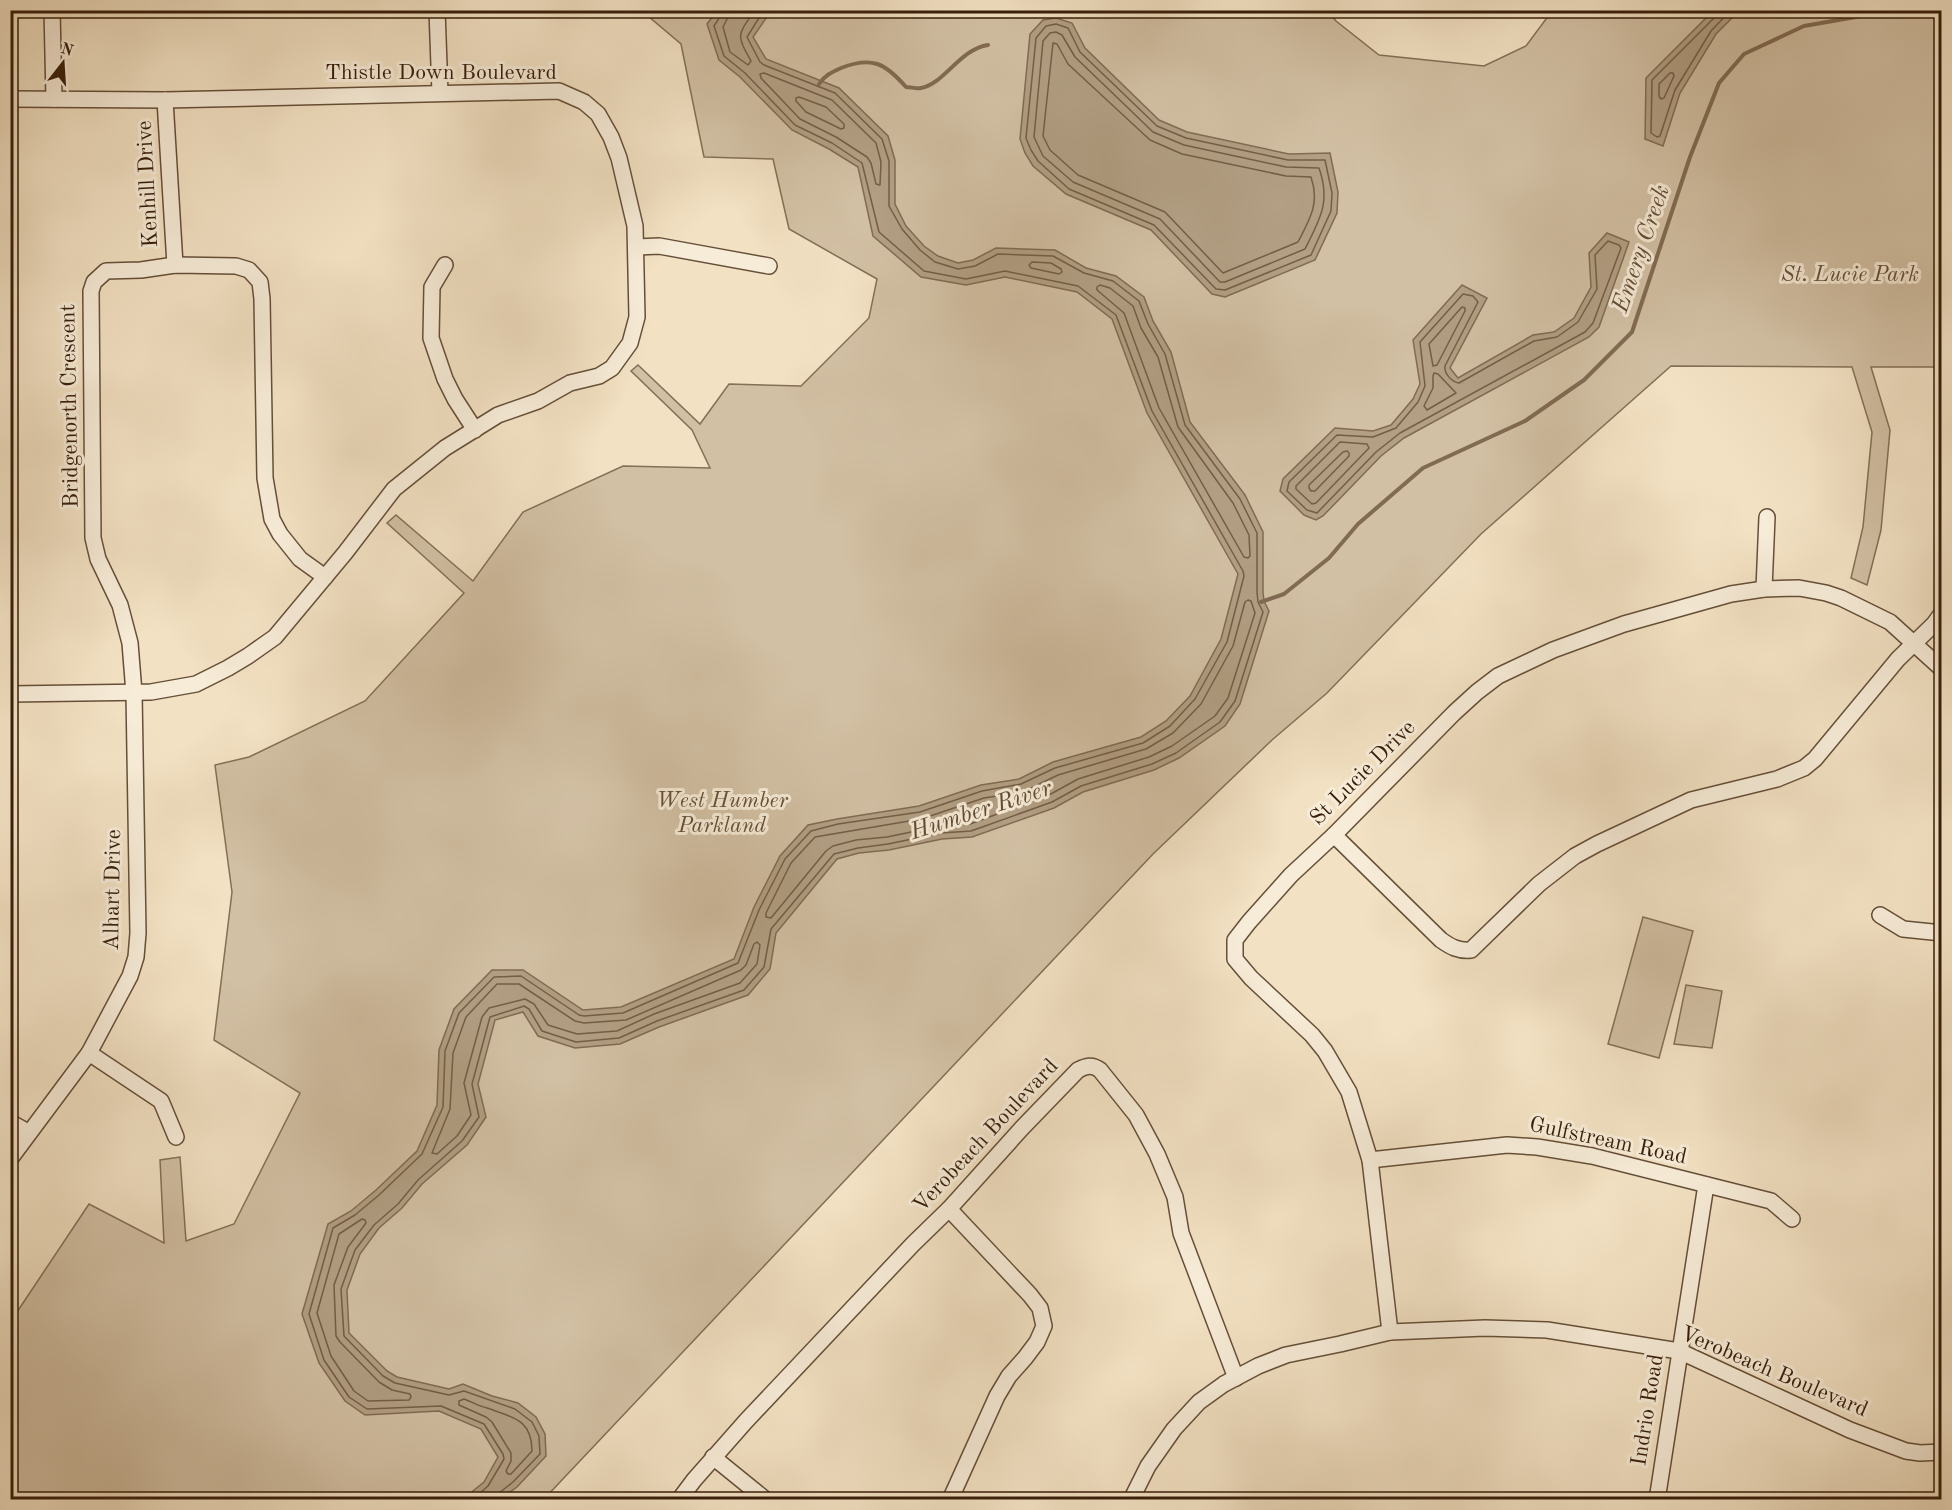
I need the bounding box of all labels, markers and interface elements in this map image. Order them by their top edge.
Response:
north arrow [33,33,93,93]
text: N [59,41,76,60]
street label: Thistle Down Boulevard [325,62,557,84]
street label: Kenhill Drive [134,120,162,248]
water label: Emery Creek [1609,182,1675,317]
park label: St. Lucie Park [1781,264,1919,286]
street label: Bridgenorth Crescent [57,304,83,508]
street label: St Lucie Drive [1306,716,1420,830]
water label: Humber River [906,777,1055,846]
park label: West Humber Parkland [656,790,789,837]
street label: Alhart Drive [101,829,125,951]
street label: Verobeach Boulevard [909,1055,1063,1217]
street label: Gulfstream Road [1527,1114,1689,1168]
street label: Verobeach Boulevard [1677,1323,1871,1421]
street label: Indrio Road [1628,1352,1668,1468]

